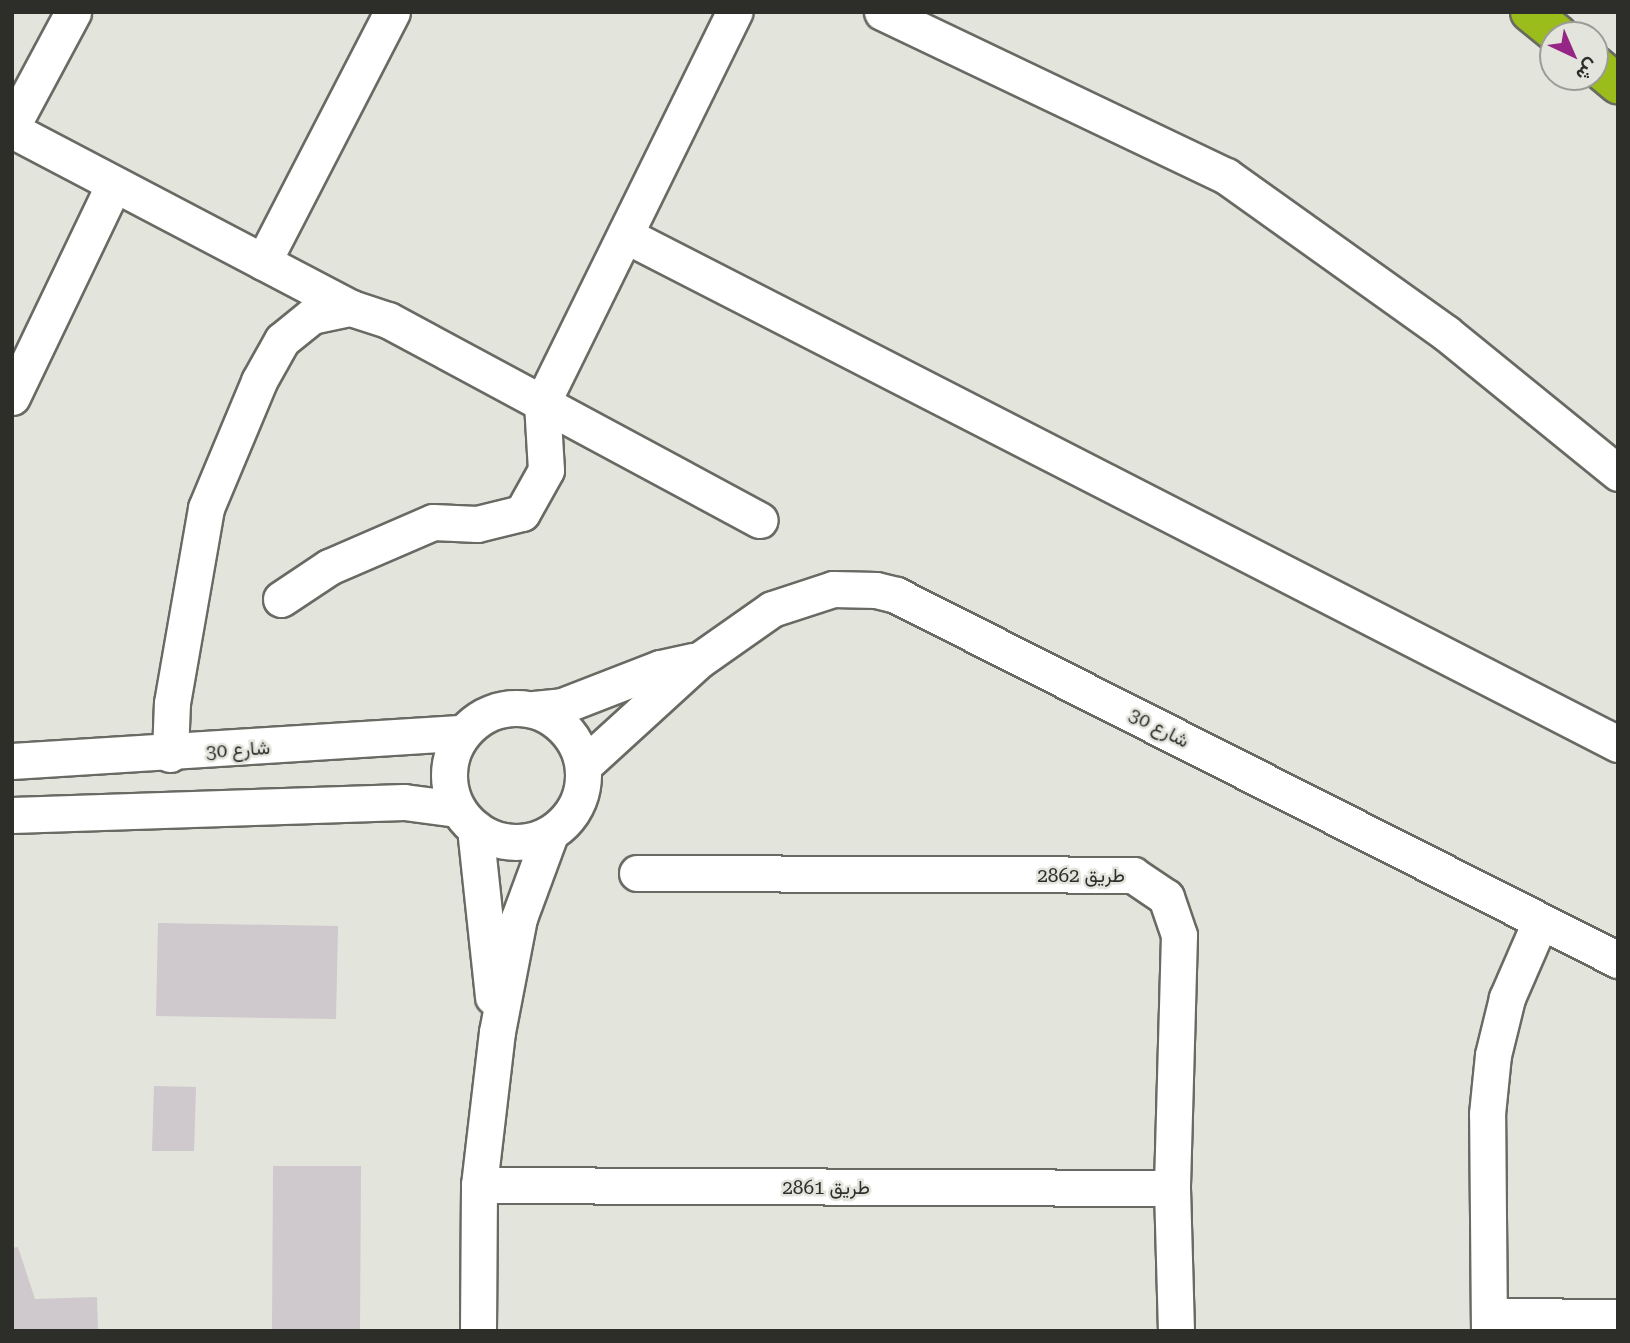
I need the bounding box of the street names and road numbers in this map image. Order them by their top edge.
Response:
street label: شارع 30 [1125,703,1193,753]
street label: شارع 30 [205,736,271,764]
street label: طريق 2862 [1037,865,1125,887]
street label: طريق 2861 [782,1177,870,1199]

